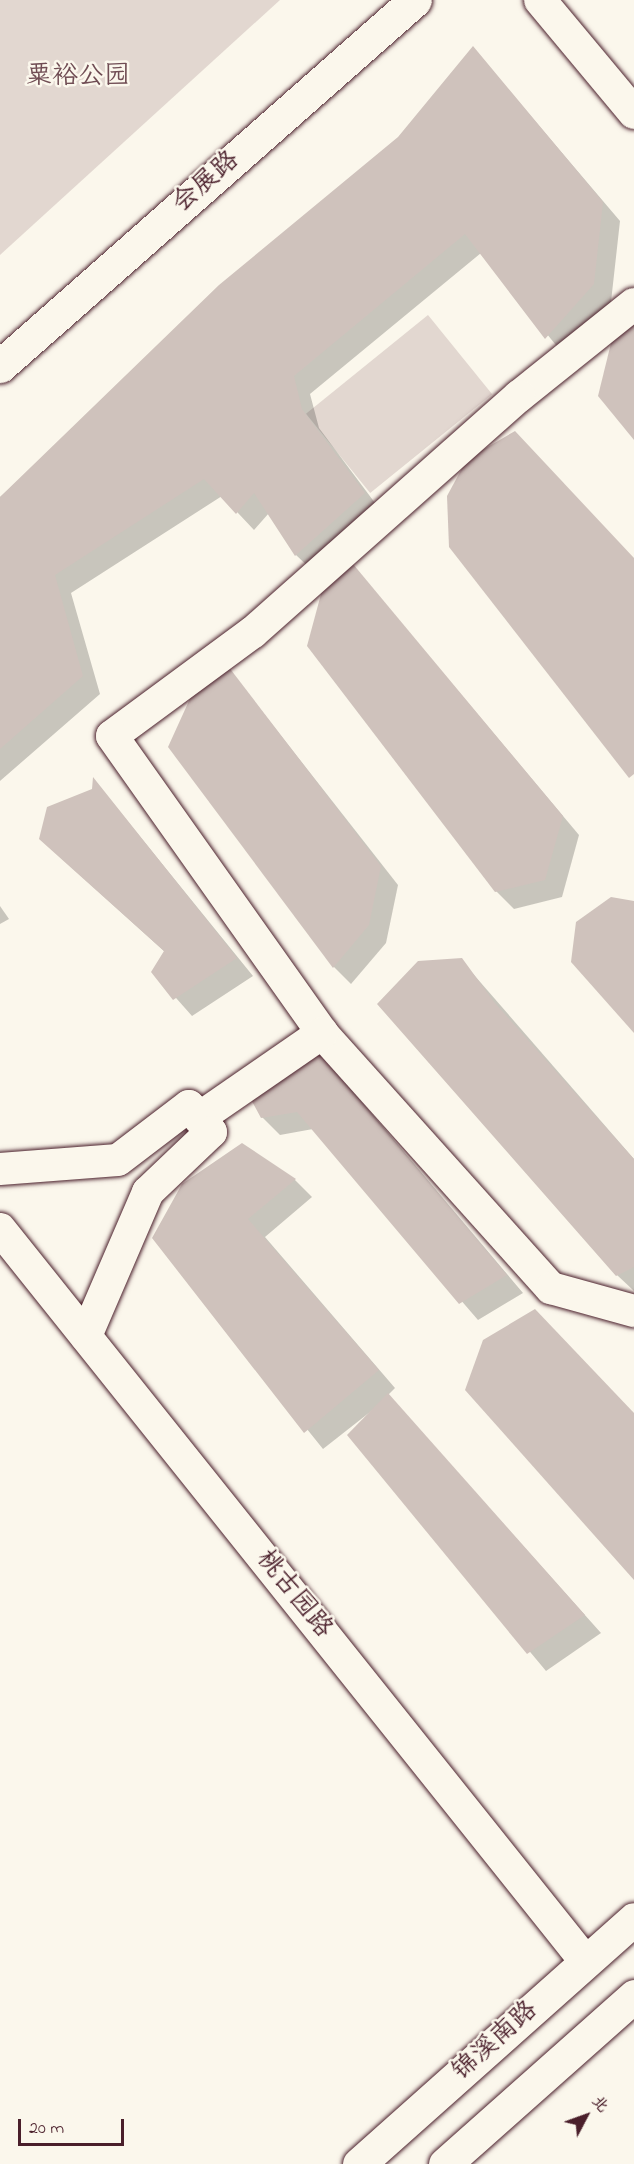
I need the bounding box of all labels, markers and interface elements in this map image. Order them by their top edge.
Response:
park label: 粟裕公园 [26,62,130,94]
street label: 会展路 [167,146,247,220]
street label: 桃古园路 [248,1545,338,1645]
street label: 锦溪南路 [447,1996,545,2088]
north arrow [556,2086,616,2146]
text: 北 [585,2090,614,2118]
scale bar [21,2107,128,2145]
text: 20 m [29,2116,64,2142]

